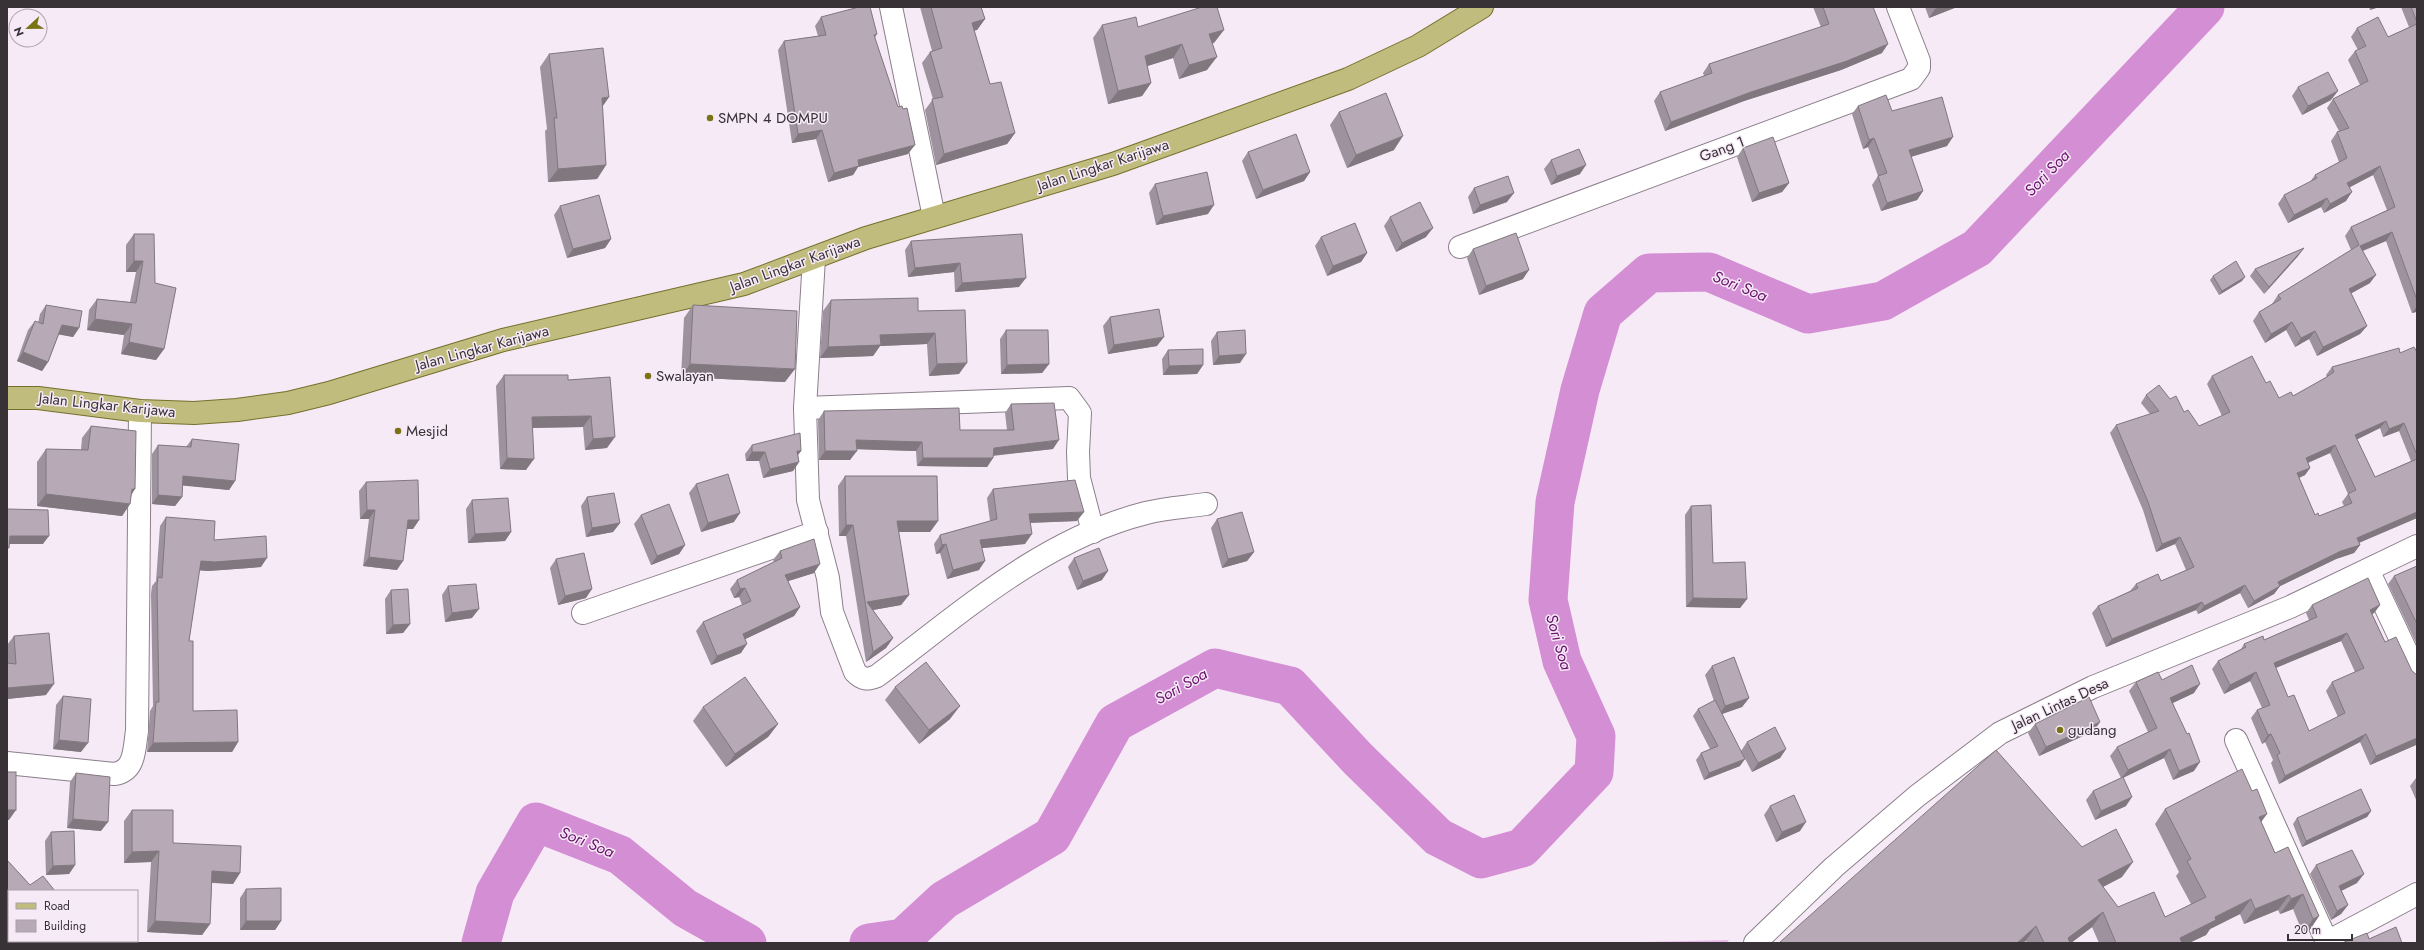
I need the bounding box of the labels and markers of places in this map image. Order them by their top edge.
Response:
place label: SMPN 4 DOMPU [718,107,828,129]
marker: SMPN 4 DOMPU [705,113,715,123]
place label: Swalayan [656,365,714,387]
marker: Swalayan [643,371,653,381]
place label: Mesjid [406,420,448,442]
marker: Mesjid [393,426,403,436]
place label: gudang [2068,719,2117,741]
marker: gudang [2055,725,2065,735]

